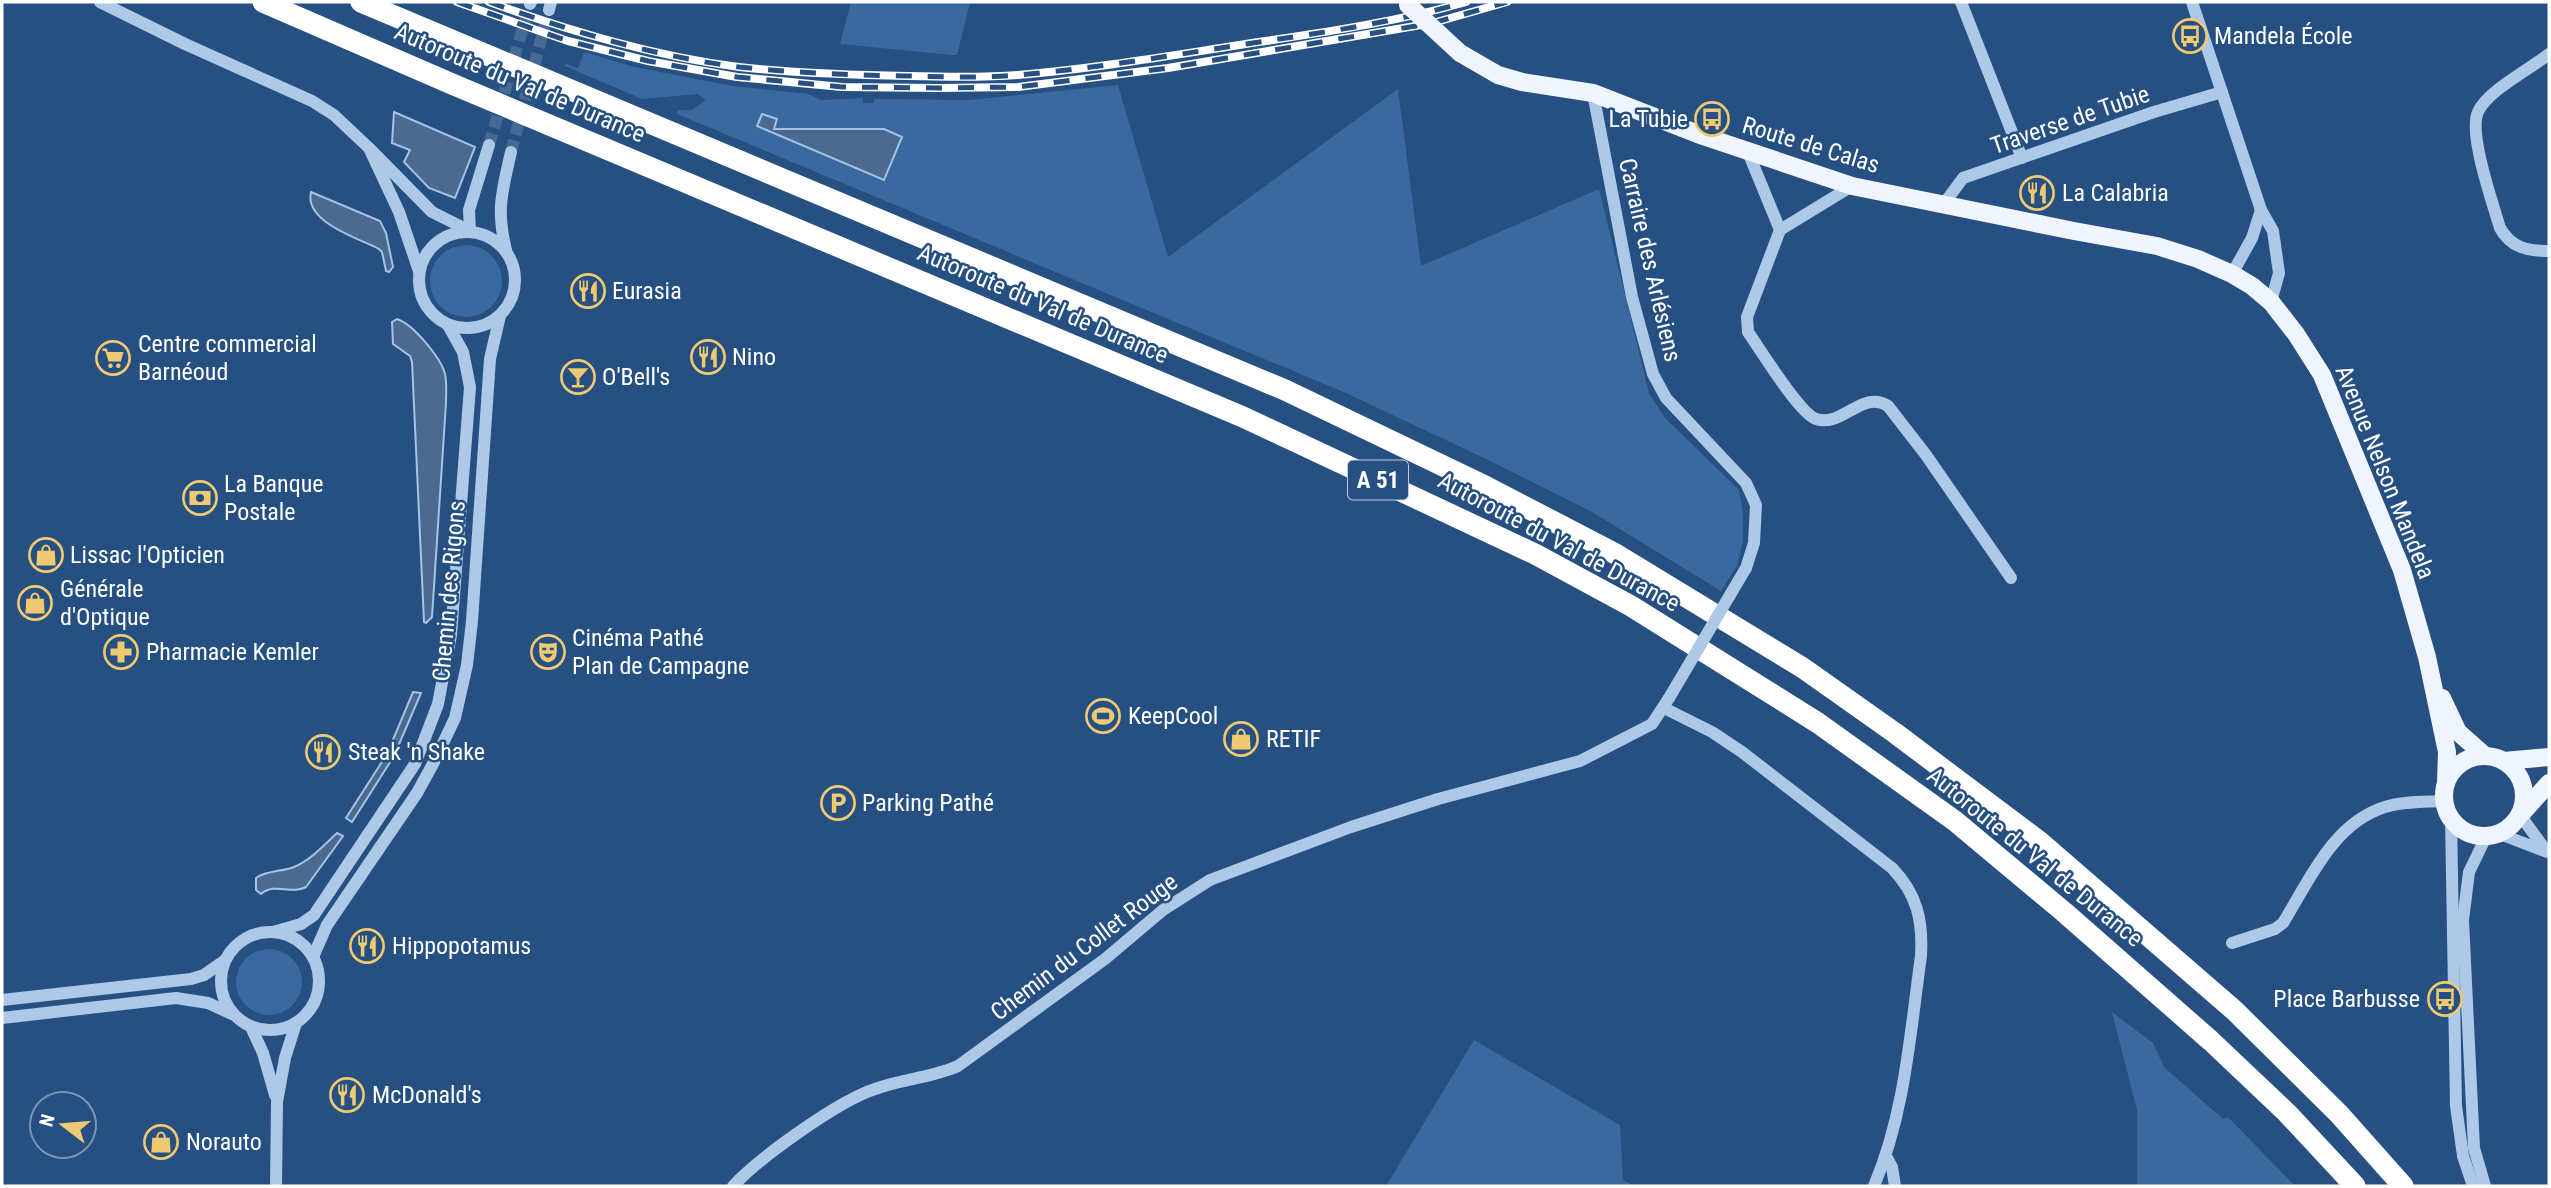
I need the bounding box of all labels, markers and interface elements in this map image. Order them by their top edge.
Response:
street label: Autoroute du Val de Durance [390,17,650,149]
bus stop icon: Mandela École [2171,17,2209,55]
place label: Mandela École [2214,22,2353,50]
street label: Traverse de Tubie [1987,80,2153,160]
bus stop icon: La Tubie [1693,100,1731,138]
place label: La Tubie [1608,105,1688,133]
street label: Route de Calas [1739,111,1883,179]
street label: Carraire des Arlésiens [1613,156,1687,364]
restaurant icon: La Calabria [2018,174,2056,212]
place label: La Calabria [2062,179,2169,207]
street label: Autoroute du Val de Durance [913,238,1173,370]
restaurant icon: Eurasia [569,272,607,310]
place label: Eurasia [612,277,682,305]
place label: Centre commercial Barnéoud [138,330,317,386]
restaurant icon: Nino [689,338,727,376]
supermarket icon: Centre commercial Barnéoud [94,339,132,377]
place label: Nino [732,343,776,371]
bar icon: O'Bell's [559,358,597,396]
street label: Avenue Nelson Mandela [2329,361,2441,583]
place label: O'Bell's [602,363,670,391]
road number: A 51 [1348,460,1408,500]
street label: Autoroute du Val de Durance [1433,466,1685,618]
place label: La Banque Postale [224,470,324,526]
bank icon: La Banque Postale [181,479,219,517]
street label: Chemin des Rigons [427,499,471,683]
shop icon: Lissac l'Opticien [27,536,65,574]
place label: Lissac l'Opticien [70,541,225,569]
place label: Générale d'Optique [60,575,150,631]
shop icon: Générale d'Optique [16,584,54,622]
place label: Cinéma Pathé Plan de Campagne [572,624,749,680]
pharmacy icon: Pharmacie Kemler [102,633,140,671]
theatre icon: Cinéma Pathé Plan de Campagne [529,633,567,671]
place label: Pharmacie Kemler [146,638,319,666]
sports icon: KeepCool [1084,697,1122,735]
place label: KeepCool [1128,702,1218,730]
shop icon: RETIF [1222,720,1260,758]
place label: RETIF [1266,725,1321,753]
restaurant icon: Steak 'n Shake [304,733,342,771]
place label: Steak 'n Shake [348,738,485,766]
street label: Autoroute du Val de Durance [1921,761,2149,953]
parking icon: Parking Pathé [819,784,857,822]
place label: Parking Pathé [862,789,994,817]
street label: Chemin du Collet Rouge [985,868,1183,1026]
restaurant icon: Hippopotamus [348,927,386,965]
place label: Hippopotamus [392,932,531,960]
bus stop icon: Place Barbusse [2426,980,2464,1018]
place label: Place Barbusse [2273,985,2420,1013]
restaurant icon: McDonald's [328,1076,366,1114]
place label: McDonald's [372,1081,482,1109]
north arrow [28,1090,98,1160]
text: N [34,1112,60,1129]
shop icon: Norauto [142,1123,180,1161]
place label: Norauto [186,1128,262,1156]

